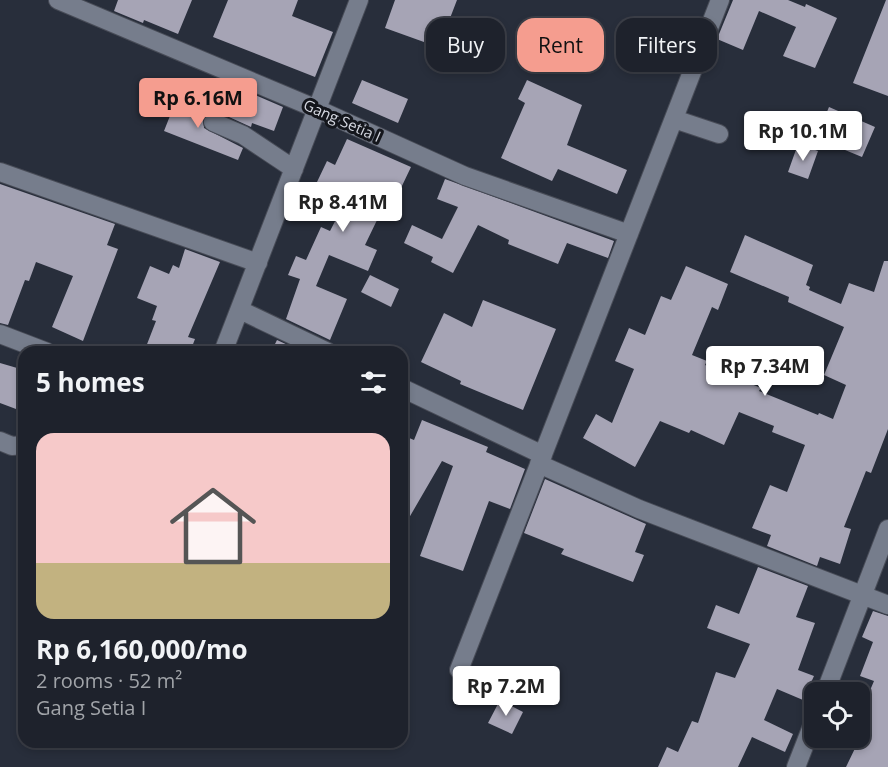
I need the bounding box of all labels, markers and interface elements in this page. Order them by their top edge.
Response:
chip: Buy [426,18,505,72]
chip: Rent [517,18,604,72]
chip: Filters [616,18,717,72]
pin: Rp 6.16M [136,78,260,129]
text: Rp 6.16M [153,84,243,111]
street label: Gang Setia I [301,94,384,146]
pin: Rp 10.1M [741,111,865,162]
text: Rp 10.1M [758,117,848,144]
pin: Rp 8.41M [281,182,405,233]
text: Rp 8.41M [298,188,388,215]
pin: Rp 7.34M [703,346,827,397]
text: Rp 7.34M [720,352,810,379]
text: 5 homes [36,364,145,400]
icon: filters [357,366,390,399]
icon: home [159,472,267,580]
text: Rp 6,160,000/mo [36,631,248,667]
pin: Rp 7.2M [451,666,561,717]
text: 2 rooms · 52 m² [36,667,182,694]
text: Rp 7.2M [467,672,545,699]
map controls [804,682,870,748]
button: locate [804,682,870,748]
text: Gang Setia I [36,694,146,721]

